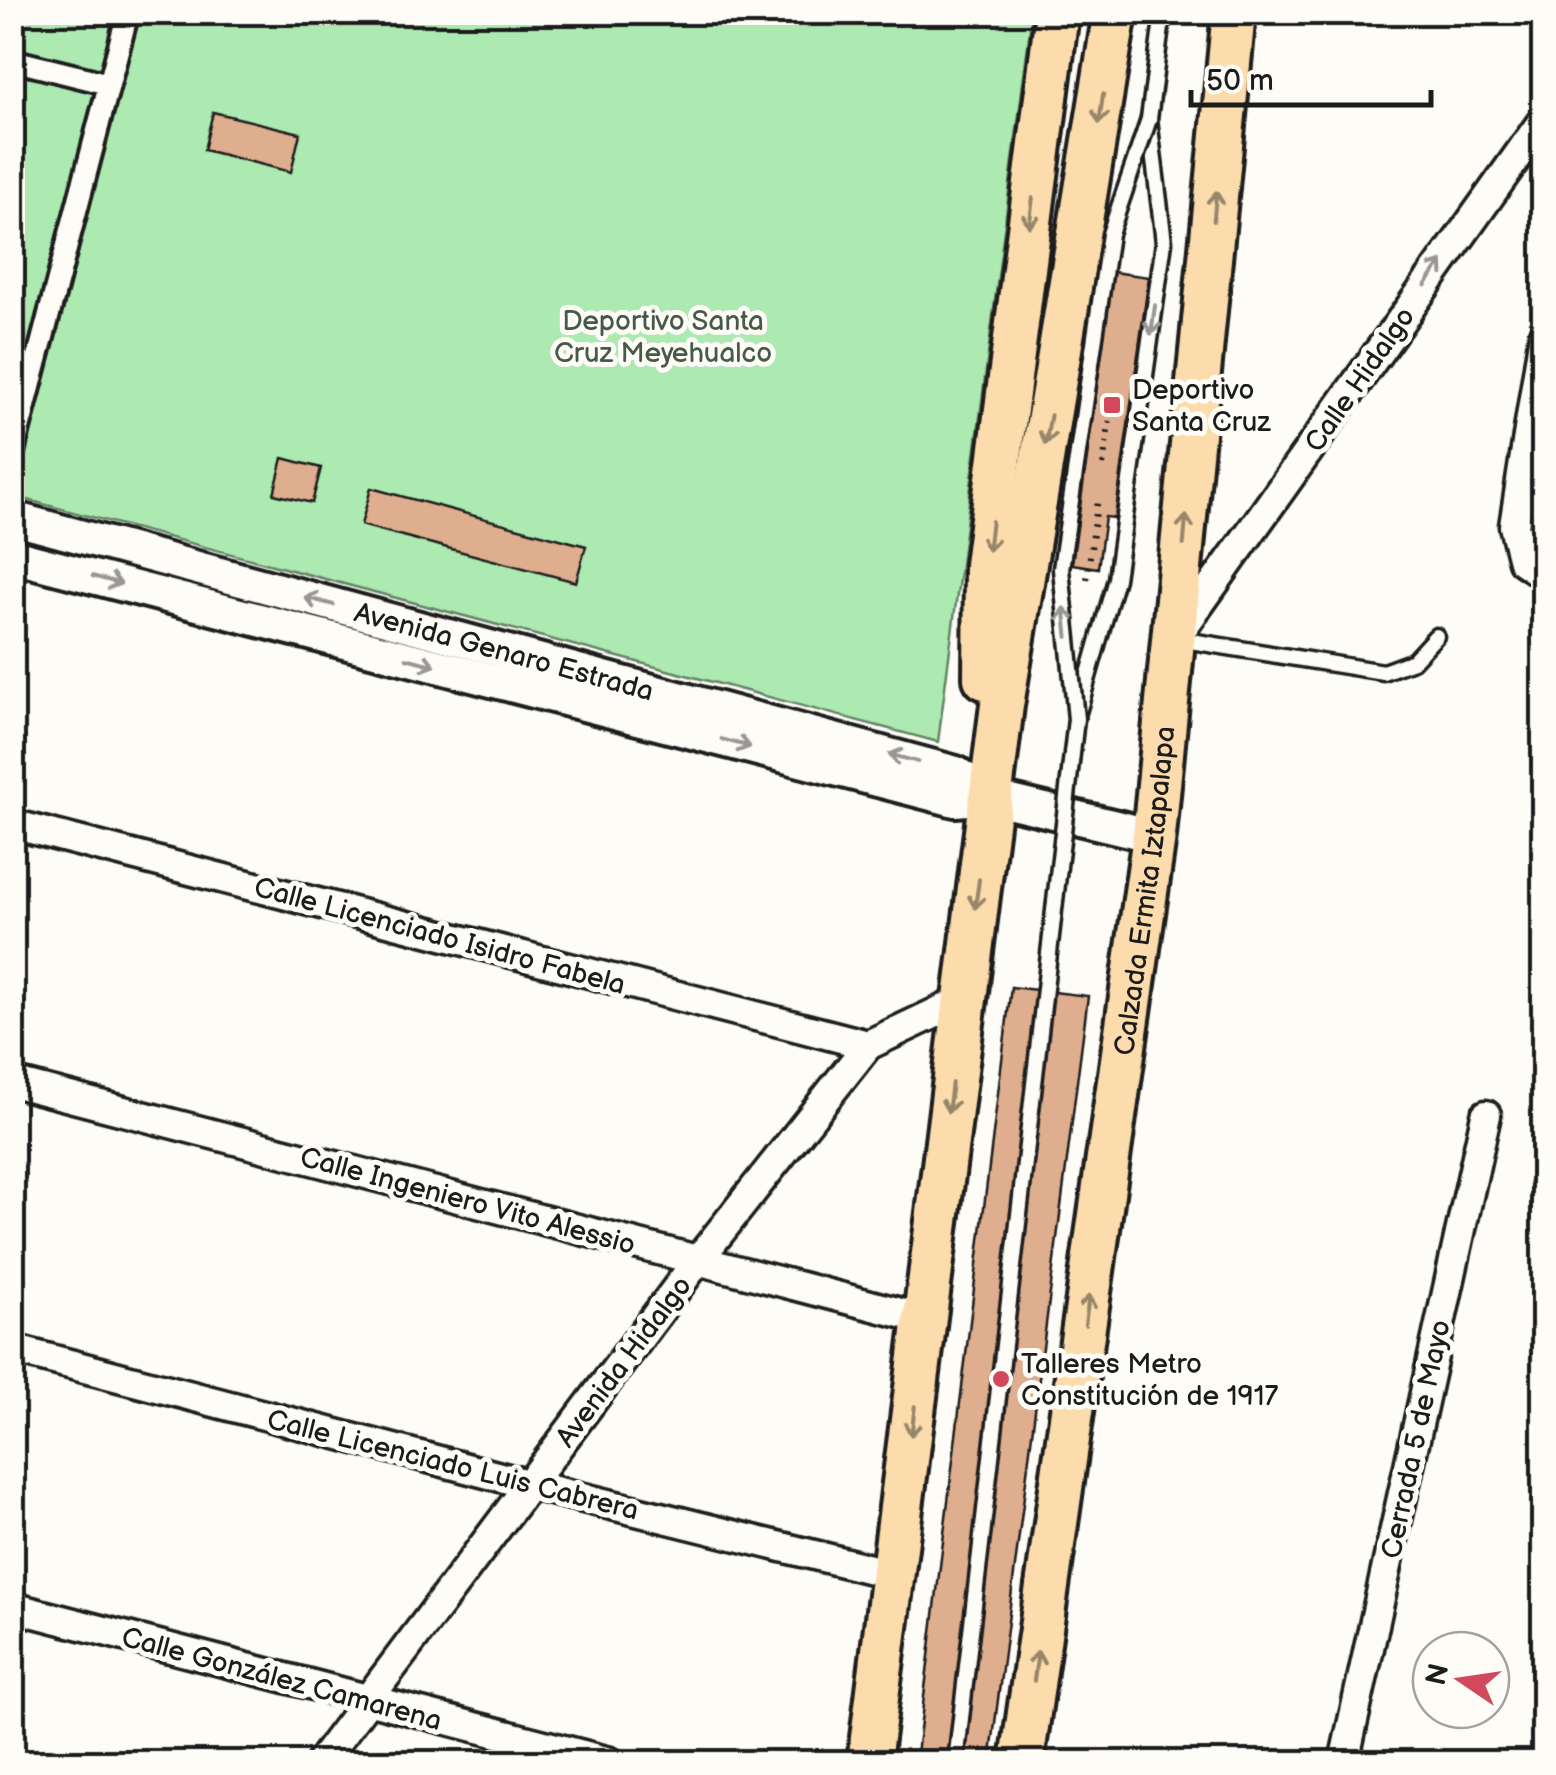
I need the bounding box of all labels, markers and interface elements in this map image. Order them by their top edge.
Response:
scale bar [1191,45,1431,107]
text: 50 m [1206,63,1274,99]
one-way arrow [1092,92,1110,125]
one-way arrow [1206,190,1225,223]
one-way arrow [1021,197,1040,229]
one-way arrow [1423,260,1444,288]
street label: Calle Hidalgo [1298,301,1422,459]
one-way arrow [1144,303,1162,335]
park label: Deportivo Santa Cruz Meyehualco [554,305,772,370]
place label: Deportivo Santa Cruz [1132,374,1271,439]
marker: Deportivo Santa Cruz [1101,394,1123,416]
one-way arrow [1039,413,1057,445]
one-way arrow [1176,514,1195,546]
one-way arrow [980,519,999,551]
one-way arrow [91,572,122,591]
one-way arrow [304,590,335,609]
street label: Avenida Genaro Estrada [351,596,657,709]
one-way arrow [1057,606,1076,638]
one-way arrow [405,653,437,672]
street label: Calzada Ermita Iztapalapa [1108,725,1183,1058]
one-way arrow [720,735,751,754]
one-way arrow [888,748,919,767]
street label: Calle Licenciado Isidro Fabela [250,871,629,1002]
one-way arrow [968,877,986,910]
one-way arrow [940,1082,959,1114]
street label: Calle Ingeniero Vito Alessio [296,1141,639,1262]
street label: Avenida Hidalgo [549,1270,699,1454]
one-way arrow [1078,1294,1096,1326]
street label: Cerrada 5 de Mayo [1375,1317,1458,1562]
place label: Talleres Metro Constitución de 1917 [1021,1348,1278,1413]
marker: Talleres Metro Constitución de 1917 [990,1368,1012,1390]
street label: Calle Licenciado Luis Cabrera [263,1403,642,1528]
one-way arrow [903,1405,922,1437]
street label: Calle González Camarena [118,1621,445,1738]
north arrow [1411,1630,1511,1730]
one-way arrow [1027,1650,1046,1683]
text: N [1420,1661,1457,1689]

